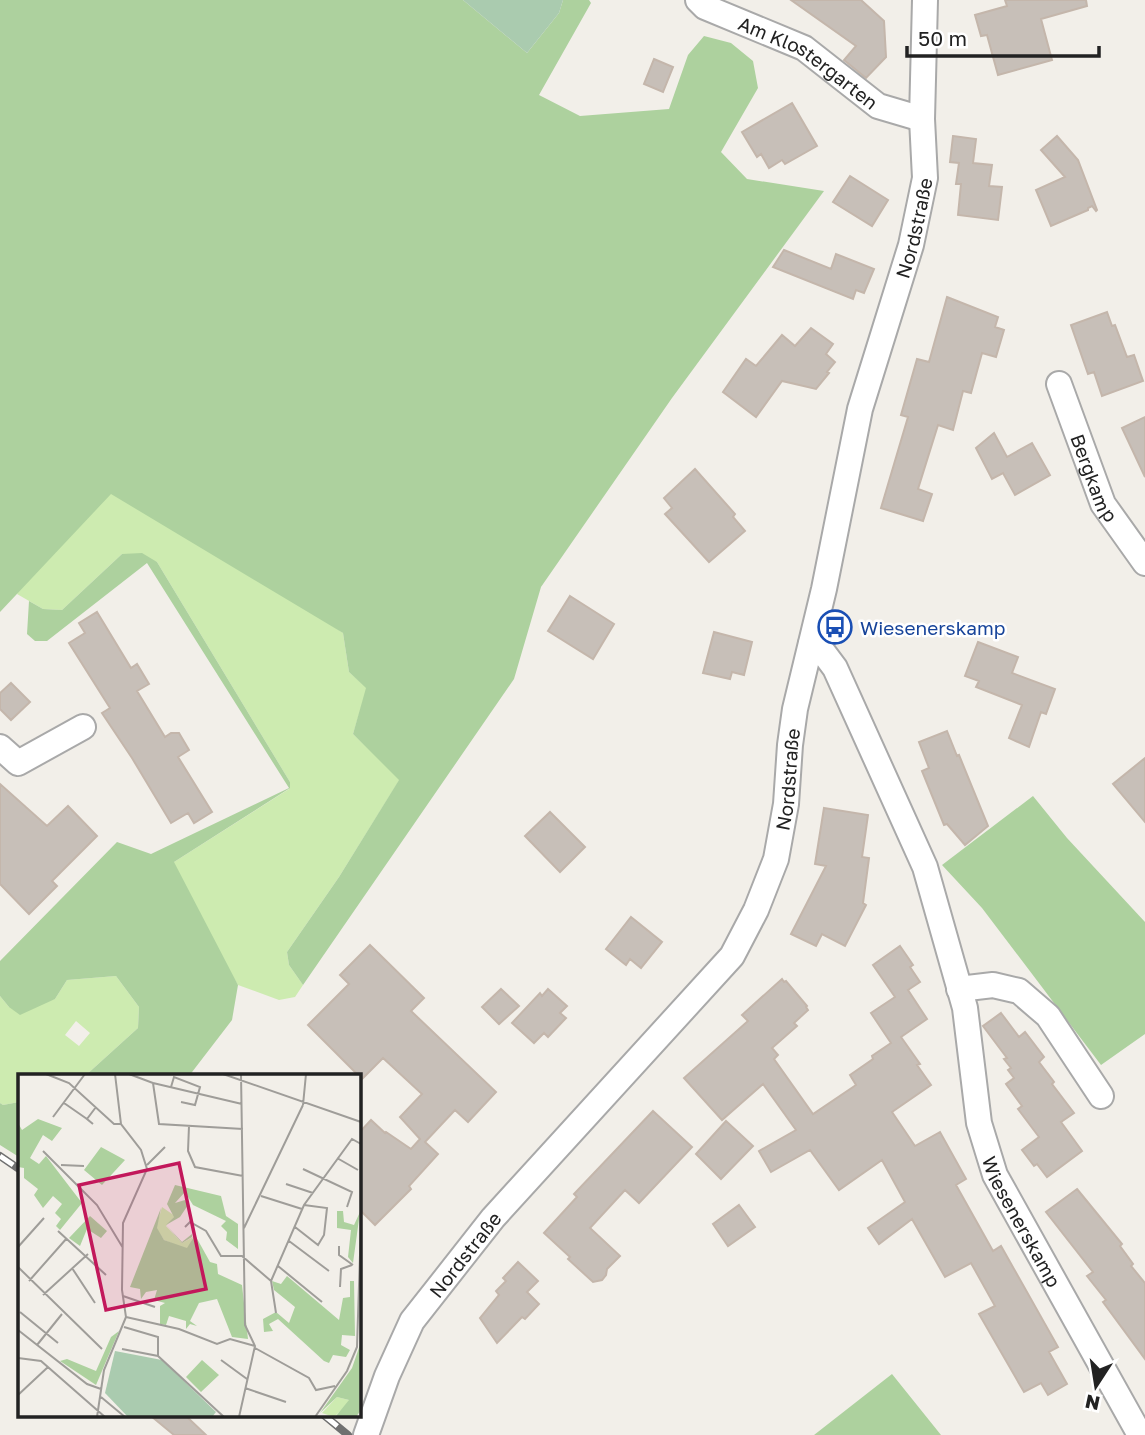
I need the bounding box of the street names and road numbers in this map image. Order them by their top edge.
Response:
street label: Am Klostergarten [735,11,883,113]
street label: Nordstraße [890,175,936,281]
street label: Bergkamp [1067,431,1123,526]
street label: Nordstraße [770,727,804,832]
street label: Wiesenerskamp [978,1153,1066,1291]
street label: Nordstraße [424,1207,505,1302]

